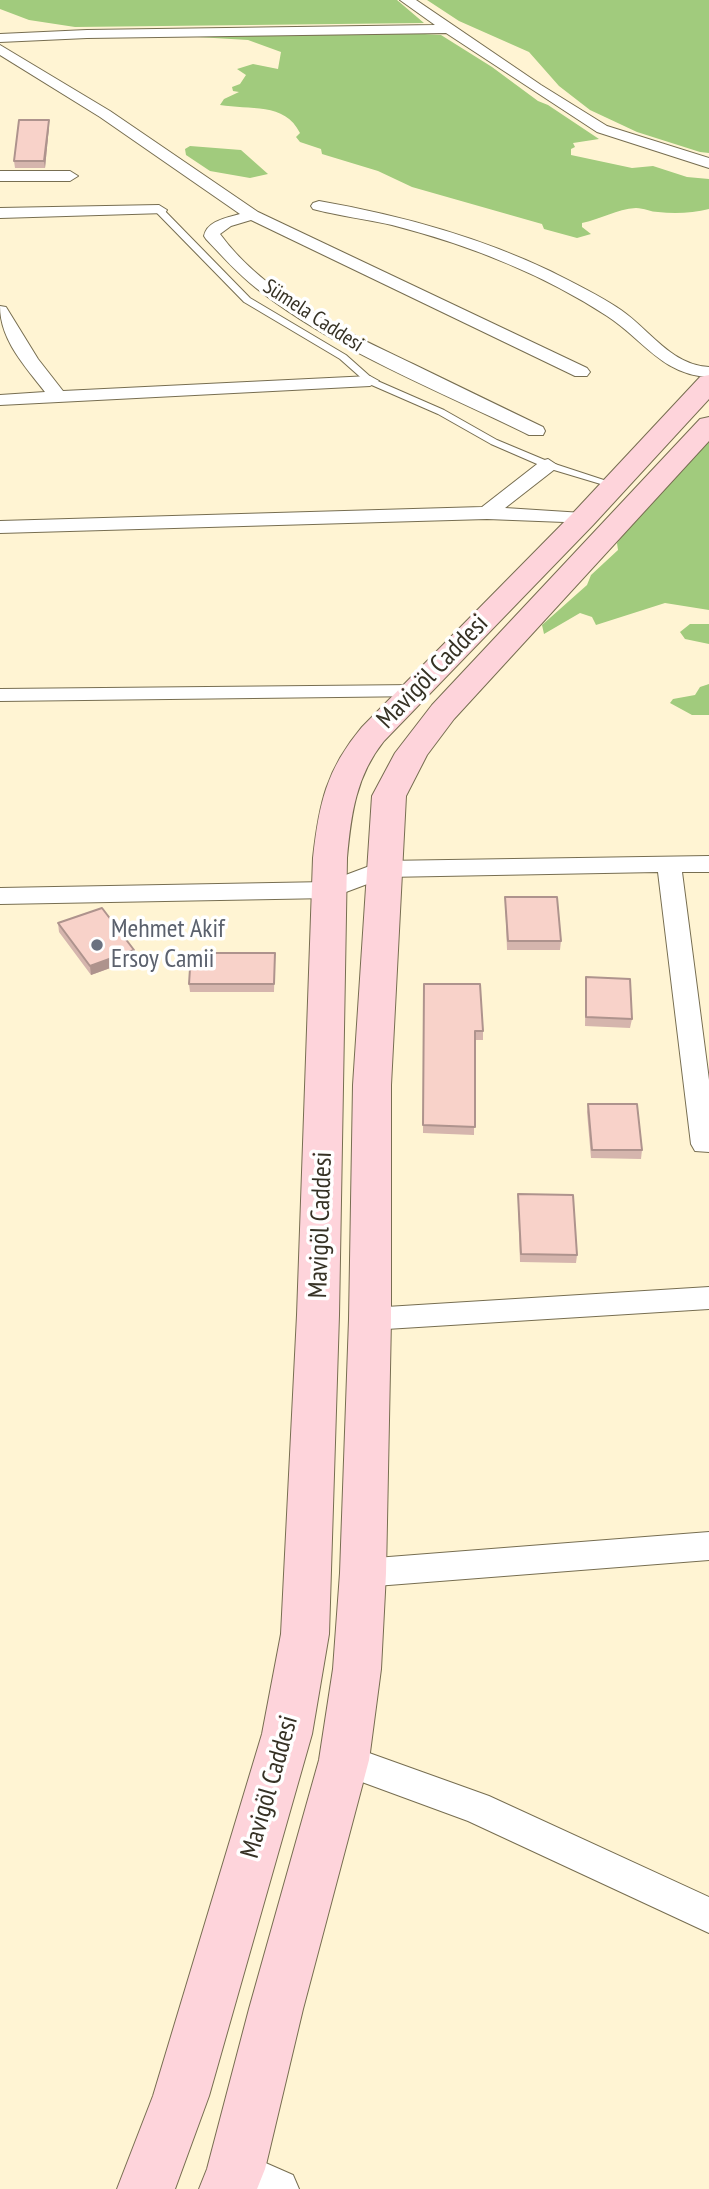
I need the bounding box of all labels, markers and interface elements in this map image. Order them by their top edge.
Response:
street label: Sümela Caddesi [258,274,368,358]
street label: Mavigöl Caddesi [371,609,495,735]
place label: Mehmet Akif Ersoy Camii [111,914,225,976]
marker: Mehmet Akif Ersoy Camii [89,937,105,953]
street label: Mavigöl Caddesi [303,1151,339,1299]
street label: Mavigöl Caddesi [235,1712,305,1862]

